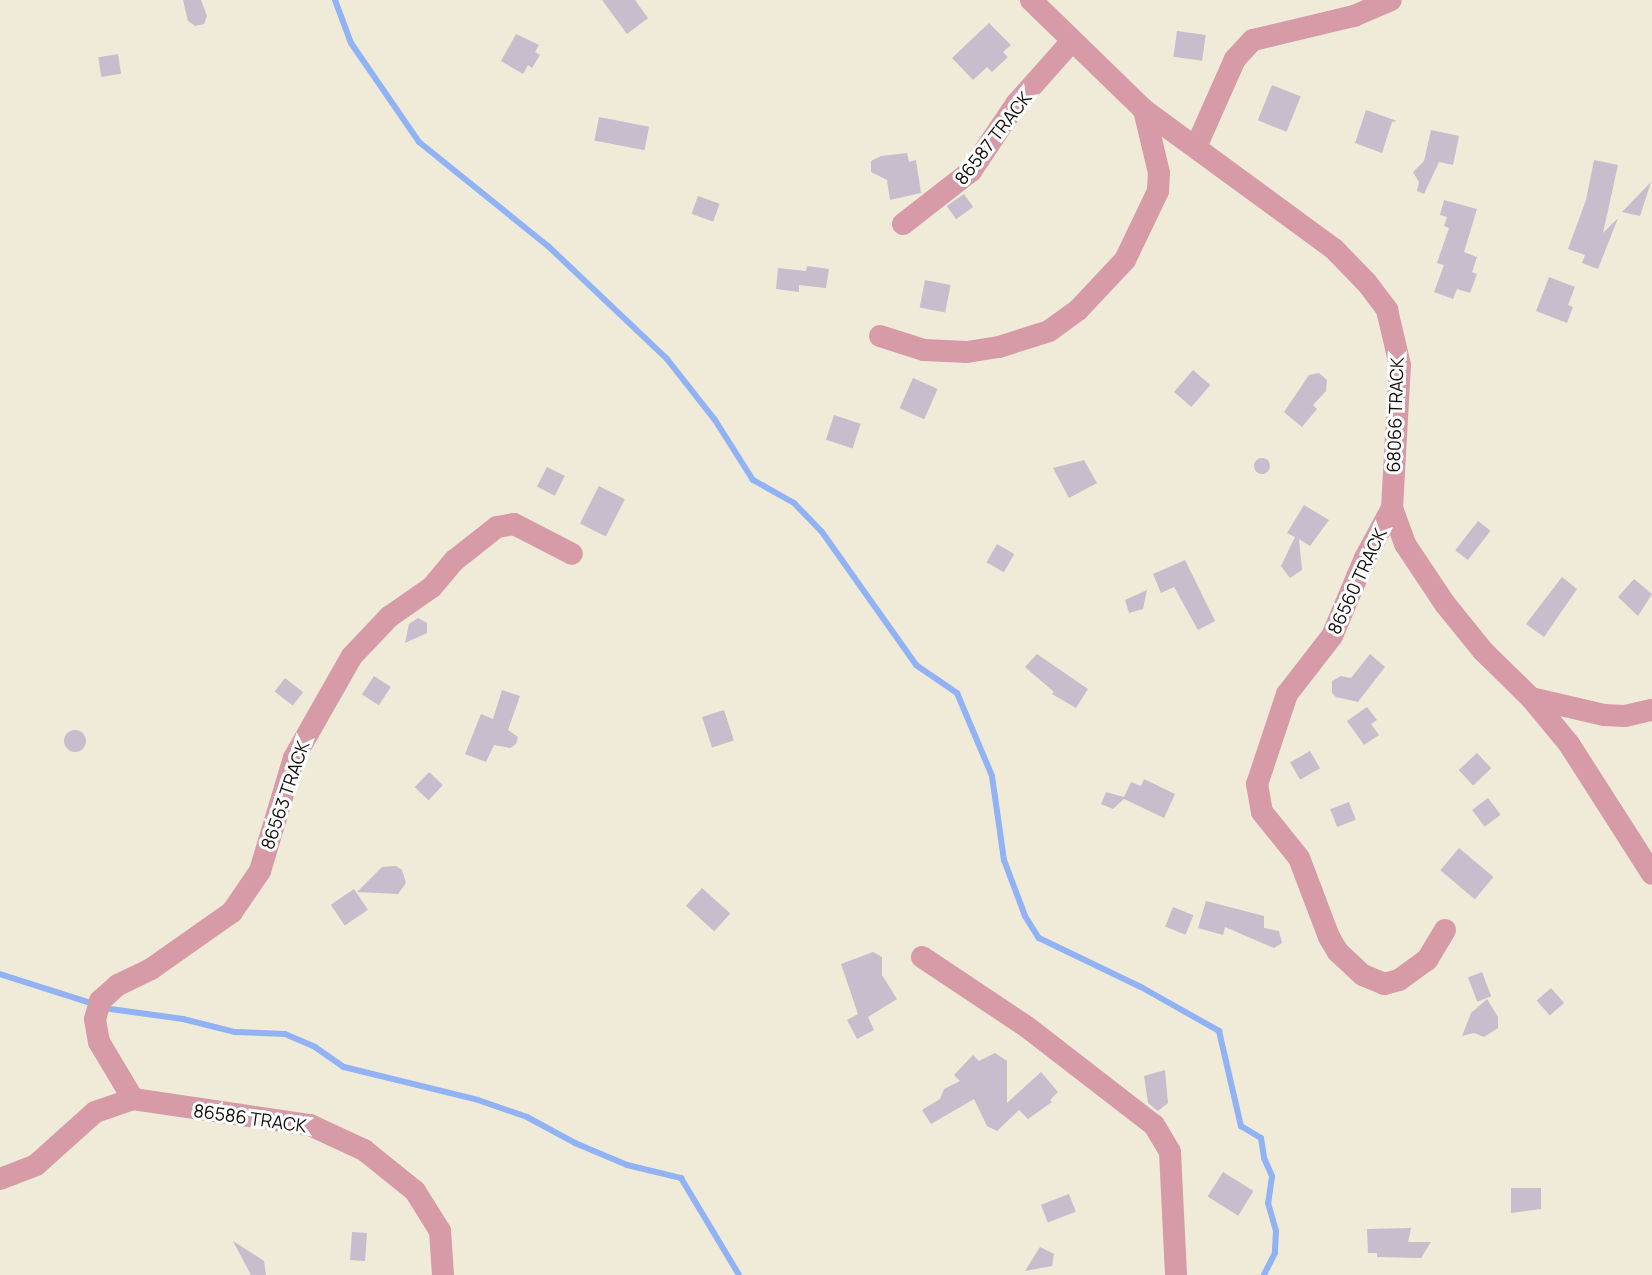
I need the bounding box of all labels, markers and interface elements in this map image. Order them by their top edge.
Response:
street label: 86587 TRACK [950,87,1036,189]
street label: 68066 TRACK [1382,357,1408,473]
street label: 86560 TRACK [1323,525,1391,637]
street label: 86563 TRACK [256,738,314,852]
street label: 86586 TRACK [192,1099,308,1137]

